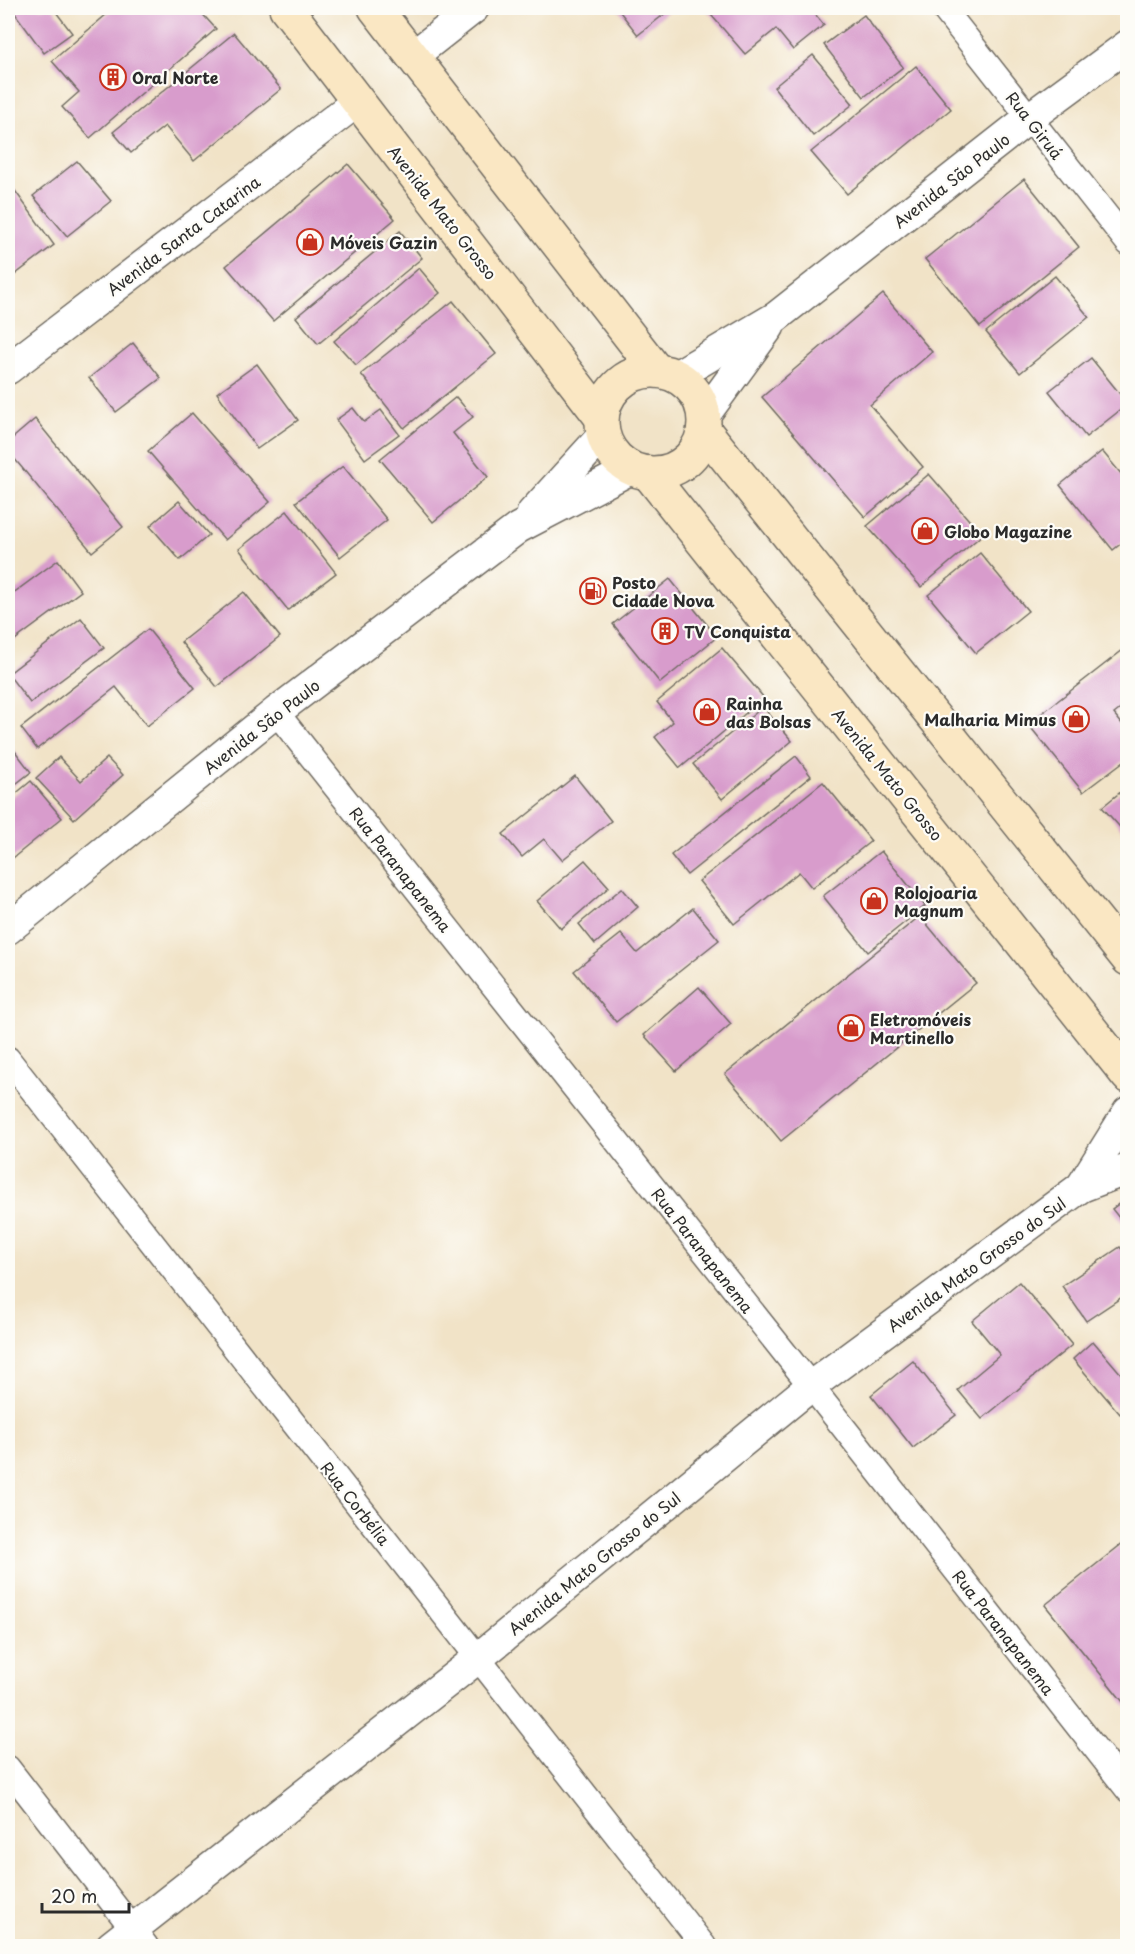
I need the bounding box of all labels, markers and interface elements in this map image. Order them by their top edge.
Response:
building icon: Oral Norte [98,62,128,92]
place label: Oral Norte [132,65,219,89]
street label: Rua Giruá [1001,86,1069,164]
street label: Avenida São Paulo [888,127,1014,233]
street label: Avenida Mato Grosso [383,140,503,284]
street label: Avenida Santa Catarina [101,169,265,301]
shop icon: Móveis Gazin [295,227,325,257]
place label: Móveis Gazin [330,230,438,254]
shop icon: Globo Magazine [910,516,940,546]
place label: Globo Magazine [944,519,1072,543]
place label: Posto Cidade Nova [612,570,715,612]
fuel station icon: Posto Cidade Nova [578,576,608,606]
building icon: TV Conquista [650,616,680,646]
place label: TV Conquista [684,619,791,643]
street label: Avenida São Paulo [198,673,324,779]
place label: Rainha das Bolsas [726,691,811,733]
shop icon: Rainha das Bolsas [692,697,722,727]
street label: Avenida Mato Grosso [827,702,949,846]
shop icon: Malharia Mimus [1061,704,1091,734]
place label: Malharia Mimus [924,707,1056,731]
street label: Rua Paranapanema [344,801,458,937]
place label: Rolojoaria Magnum [894,880,978,922]
shop icon: Rolojoaria Magnum [859,886,889,916]
place label: Eletromóveis Martinello [870,1007,972,1049]
shop icon: Eletromóveis Martinello [836,1013,866,1043]
street label: Rua Paranapanema [646,1182,760,1318]
street label: Avenida Mato Grosso do Sul [882,1191,1070,1337]
street label: Rua Corbélia [316,1456,396,1550]
street label: Avenida Mato Grosso do Sul [503,1486,685,1640]
street label: Rua Paranapanema [947,1564,1061,1700]
scale bar [42,1876,129,1914]
text: 20 m [51,1882,97,1909]

